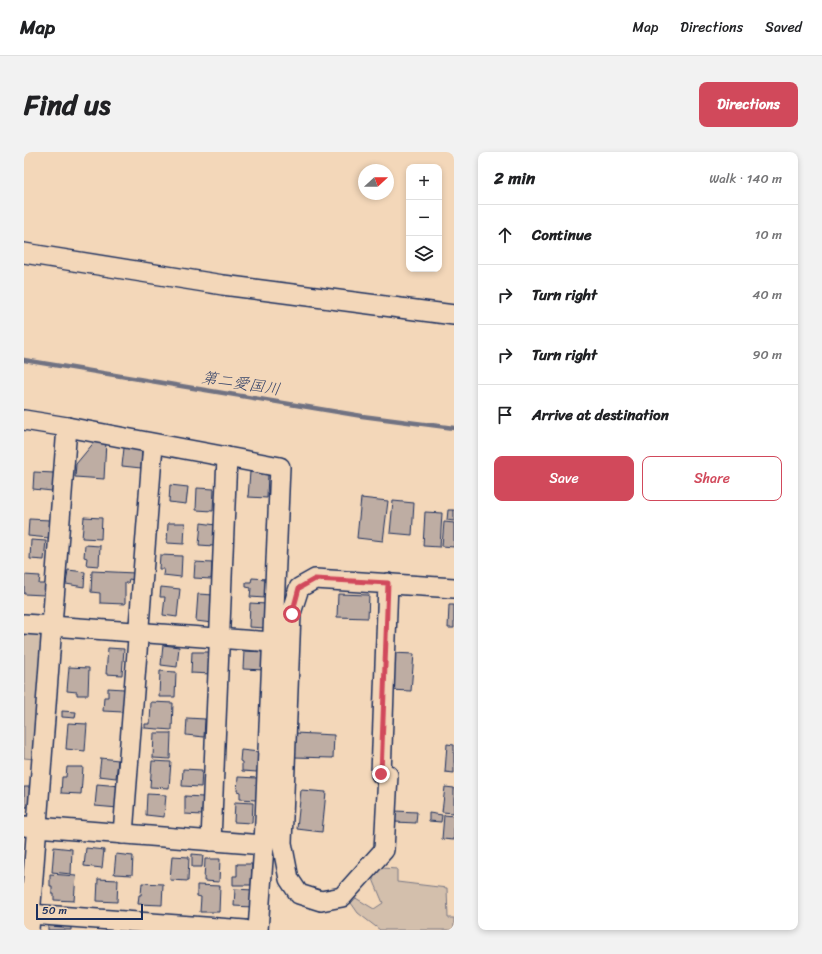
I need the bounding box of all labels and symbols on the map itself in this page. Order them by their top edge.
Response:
north arrow [358,164,394,200]
water label: 第二愛国川 [199,362,283,404]
route start [283,605,301,623]
route end [372,765,390,783]
scale bar [36,902,143,921]

